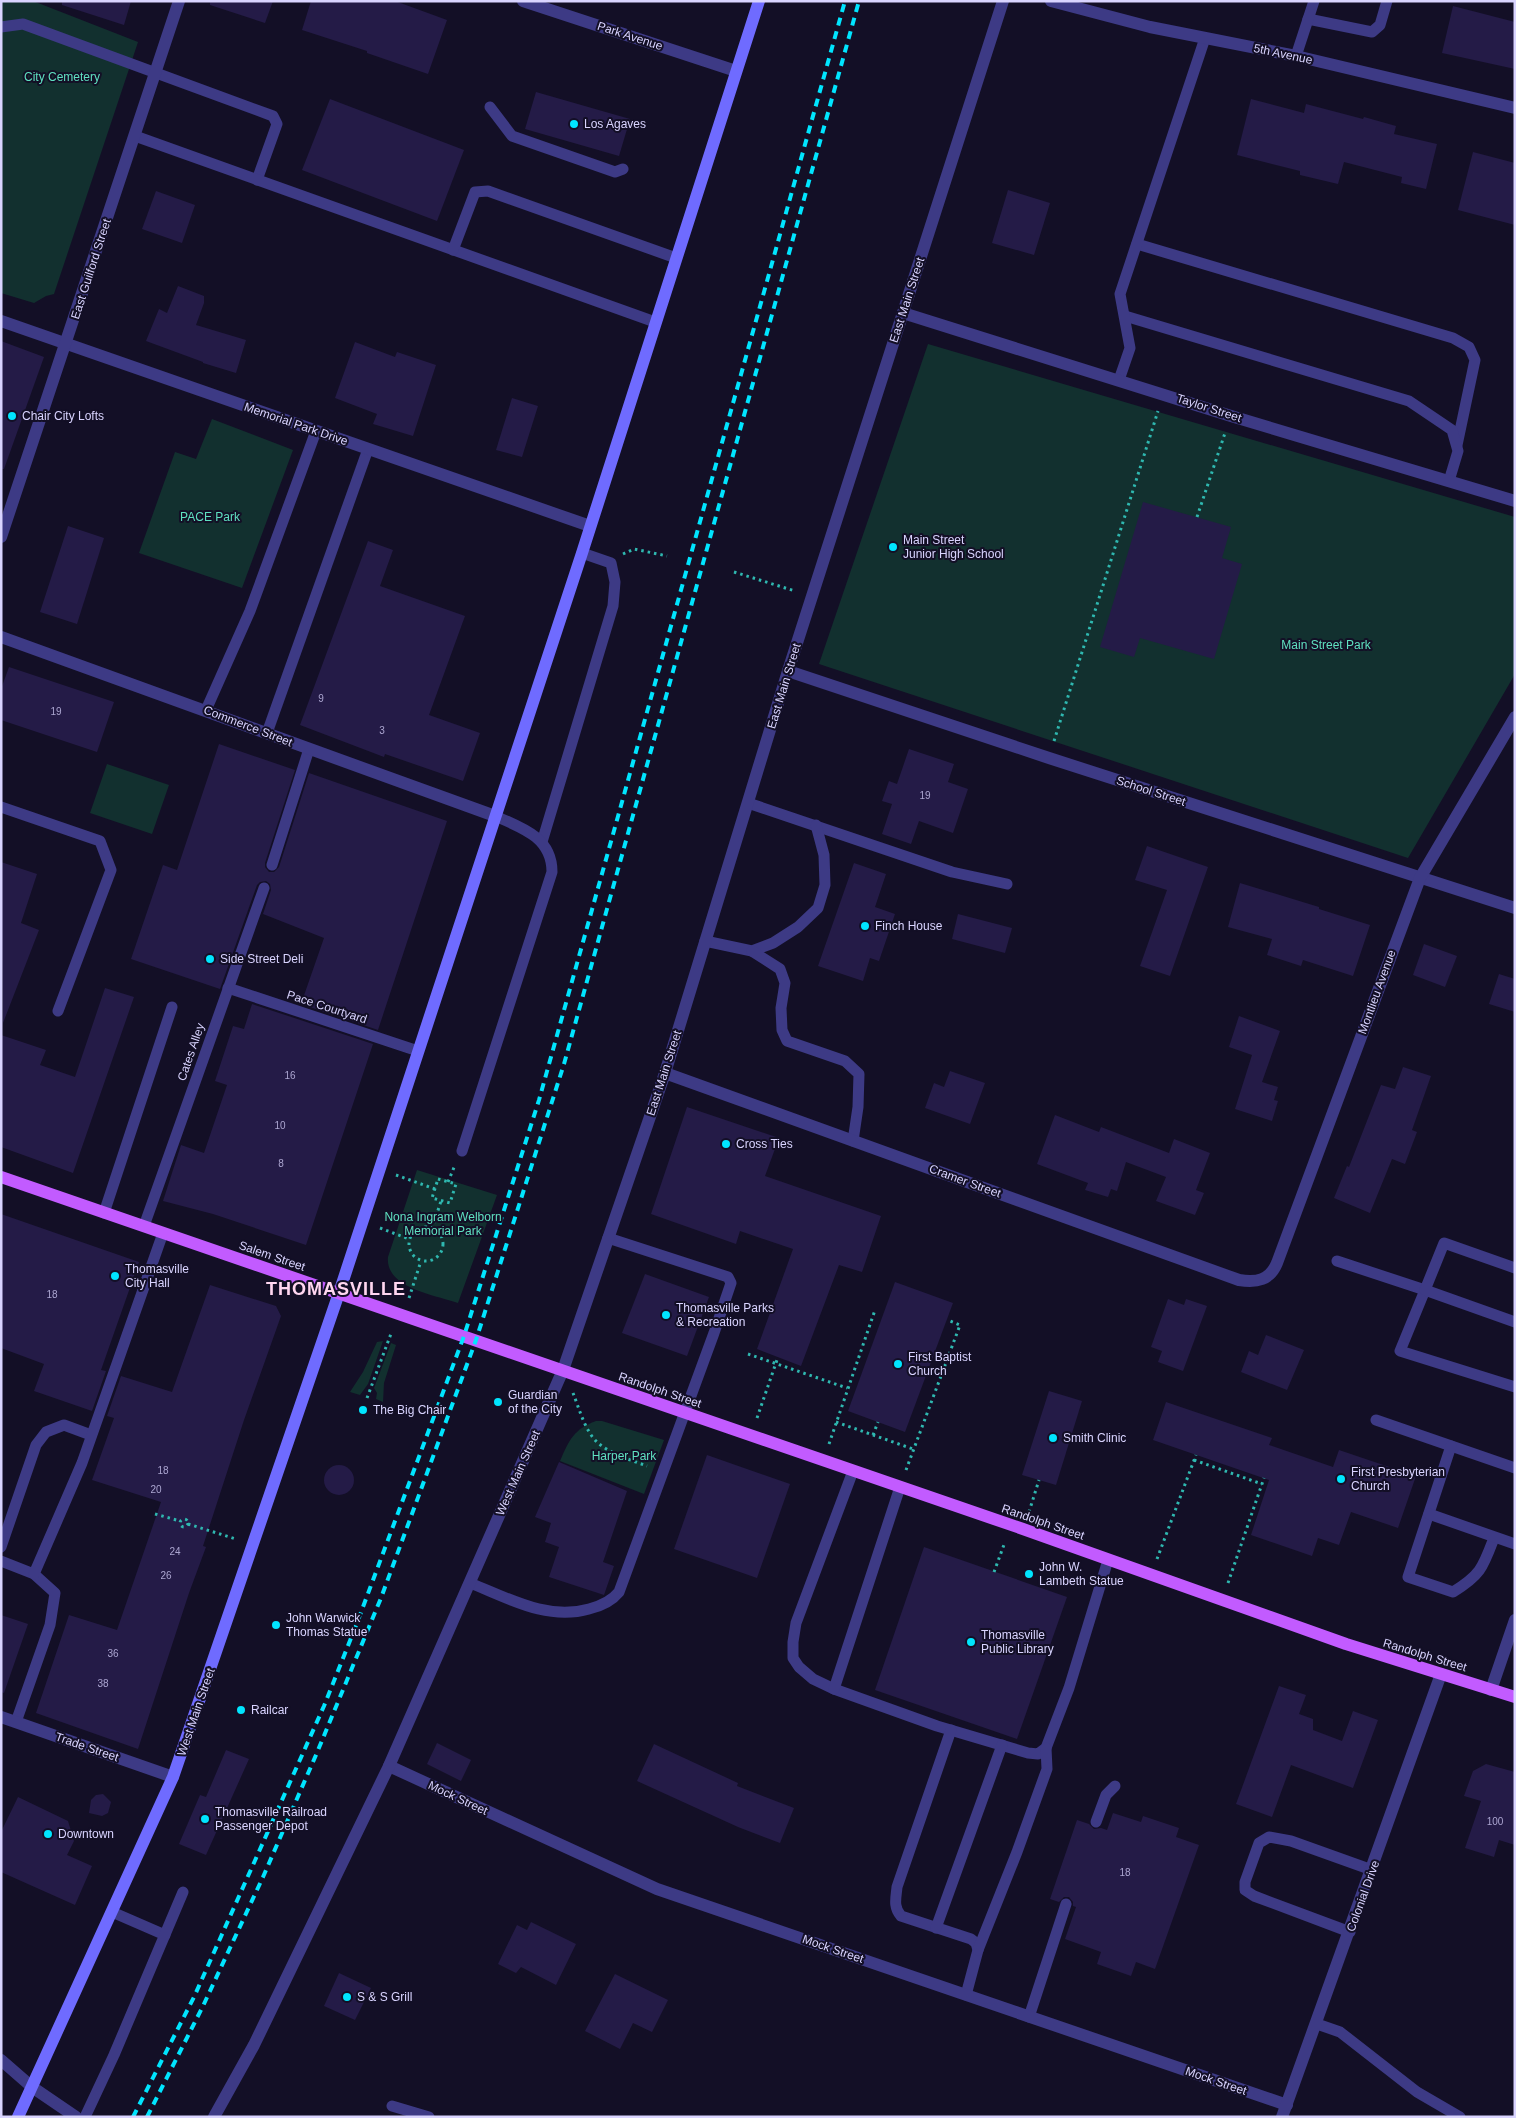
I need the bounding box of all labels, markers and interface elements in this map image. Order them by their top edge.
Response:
street label: Park Avenue [596,19,665,53]
street label: 5th Avenue [1252,41,1314,67]
park label: City Cemetery [24,70,100,84]
place label: Los Agaves [584,117,646,131]
marker: Los Agaves [568,118,580,130]
street label: East Guilford Street [68,216,114,321]
street label: East Main Street [887,255,928,344]
street label: Taylor Street [1175,391,1244,425]
street label: Memorial Park Drive [242,400,350,448]
place label: Chair City Lofts [22,409,104,423]
marker: Chair City Lofts [6,410,18,422]
park label: PACE Park [180,510,241,524]
place label: Main Street Junior High School [903,533,1004,561]
marker: Main Street Junior High School [887,541,899,553]
park label: Main Street Park [1281,638,1372,652]
street label: East Main Street [764,641,804,730]
house number: 9 [318,693,324,704]
street label: Commerce Street [202,703,295,750]
house number: 19 [50,706,62,717]
house number: 3 [379,725,385,736]
street label: School Street [1115,773,1188,809]
house number: 19 [919,790,931,801]
place label: Finch House [875,919,943,933]
marker: Finch House [859,920,871,932]
street label: Montlieu Avenue [1355,948,1399,1036]
place label: Side Street Deli [220,952,303,966]
marker: Side Street Deli [204,953,216,965]
street label: Pace Courtyard [285,987,369,1027]
street label: Cates Alley [175,1021,207,1083]
street label: East Main Street [644,1028,685,1117]
house number: 16 [284,1070,296,1081]
house number: 10 [274,1120,286,1131]
place label: Cross Ties [736,1137,793,1151]
marker: Cross Ties [720,1138,732,1150]
house number: 8 [278,1158,284,1169]
street label: Cramer Street [927,1162,1003,1201]
park label: Nona Ingram Welborn Memorial Park [384,1210,502,1238]
street label: Salem Street [237,1238,308,1274]
place label: Thomasville City Hall [125,1262,189,1290]
marker: Thomasville City Hall [109,1270,121,1282]
district label: THOMASVILLE [266,1279,406,1299]
house number: 18 [46,1289,58,1300]
place label: Thomasville Parks & Recreation [676,1301,774,1329]
marker: Thomasville Parks & Recreation [660,1309,672,1321]
place label: First Baptist Church [908,1350,972,1378]
marker: First Baptist Church [892,1358,904,1370]
street label: Randolph Street [617,1369,704,1411]
place label: Guardian of the City [508,1388,562,1416]
marker: Guardian of the City [492,1396,504,1408]
place label: The Big Chair [373,1403,446,1417]
marker: The Big Chair [357,1404,369,1416]
street label: West Main Street [493,1428,543,1518]
place label: Smith Clinic [1063,1431,1126,1445]
marker: Smith Clinic [1047,1432,1059,1444]
park label: Harper Park [592,1449,657,1463]
house number: 18 [157,1465,169,1476]
place label: First Presbyterian Church [1351,1465,1445,1493]
marker: First Presbyterian Church [1335,1473,1347,1485]
house number: 20 [150,1484,162,1495]
street label: Randolph Street [1000,1501,1087,1543]
house number: 24 [169,1546,181,1557]
place label: John W. Lambeth Statue [1039,1560,1124,1588]
marker: John W. Lambeth Statue [1023,1568,1035,1580]
house number: 26 [160,1570,172,1581]
place label: John Warwick Thomas Statue [286,1611,368,1639]
marker: John Warwick Thomas Statue [270,1619,282,1631]
place label: Thomasville Public Library [981,1628,1054,1656]
marker: Thomasville Public Library [965,1636,977,1648]
street label: Randolph Street [1381,1636,1469,1675]
house number: 36 [107,1648,119,1659]
street label: West Main Street [174,1666,218,1758]
house number: 38 [97,1678,109,1689]
place label: Railcar [251,1703,288,1717]
marker: Railcar [235,1704,247,1716]
street label: Trade Street [53,1730,121,1765]
street label: Mock Street [426,1778,491,1818]
place label: Thomasville Railroad Passenger Depot [215,1805,327,1833]
marker: Thomasville Railroad Passenger Depot [199,1813,211,1825]
house number: 100 [1487,1816,1504,1827]
place label: Downtown [58,1827,114,1841]
marker: Downtown [42,1828,54,1840]
street label: Colonial Drive [1344,1858,1382,1933]
house number: 18 [1119,1867,1131,1878]
street label: Mock Street [800,1932,866,1966]
place label: S & S Grill [357,1990,412,2004]
marker: S & S Grill [341,1991,353,2003]
street label: Mock Street [1183,2064,1249,2098]

